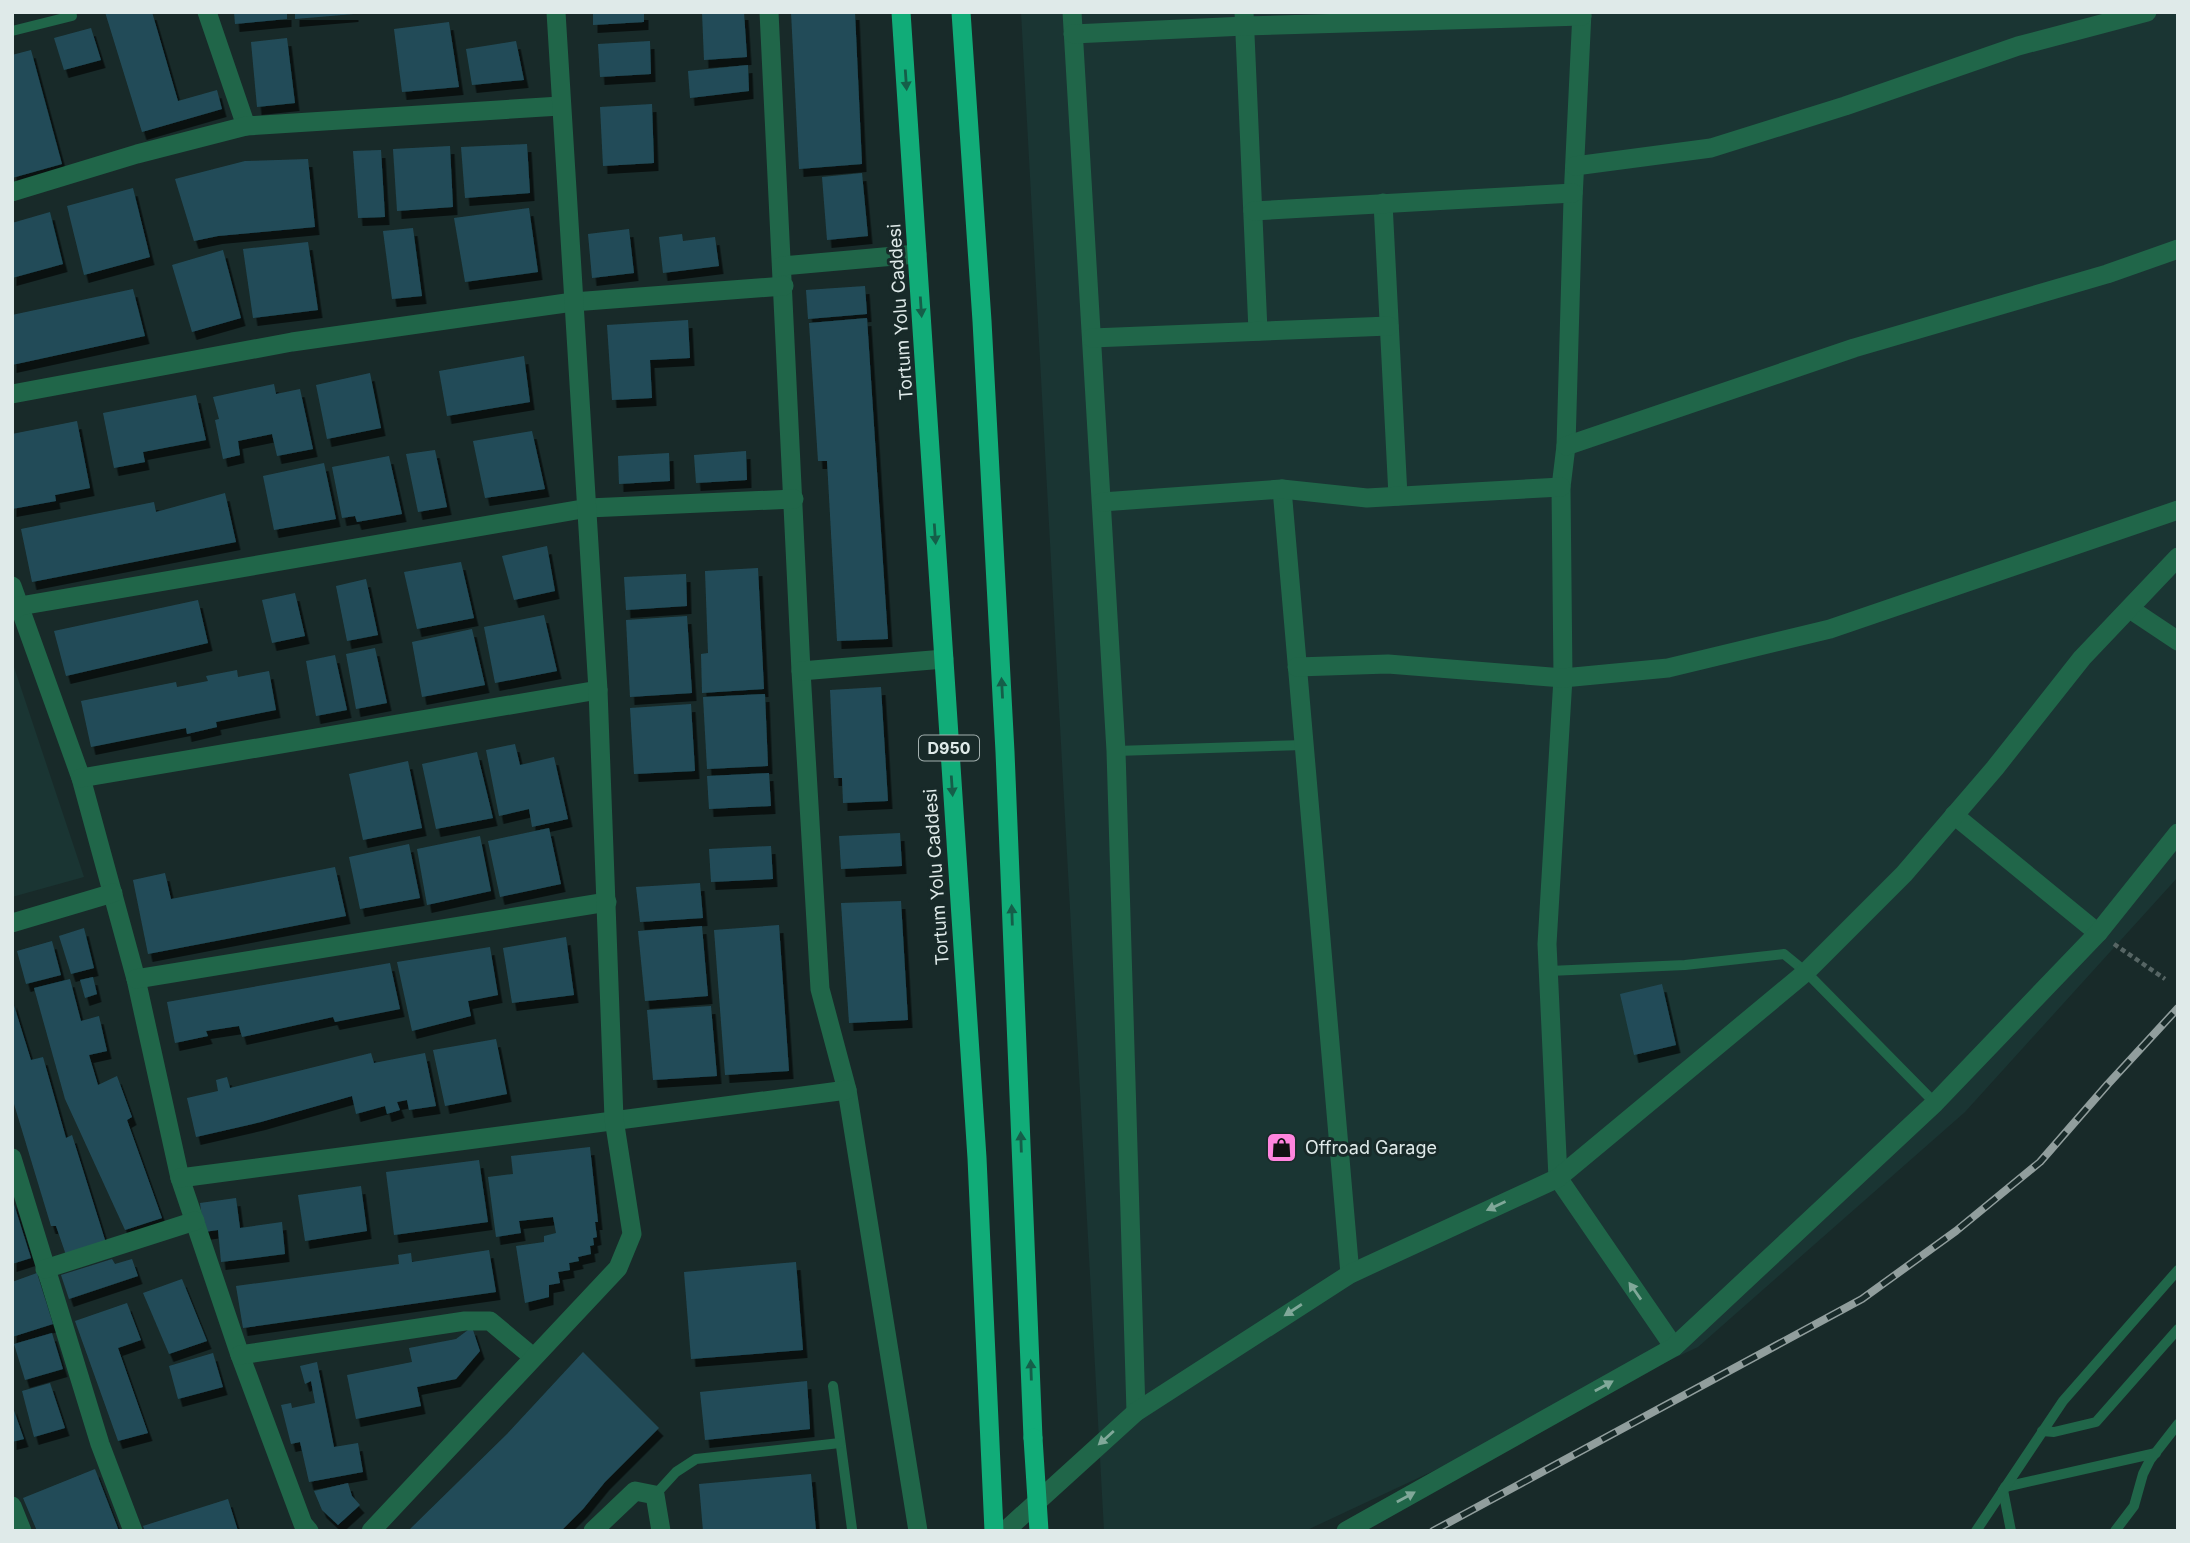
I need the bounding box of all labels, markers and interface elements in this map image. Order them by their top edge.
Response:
one-way arrow [901,70,912,92]
street label: Tortum Yolu Caddesi [883,223,917,401]
one-way arrow [916,297,927,319]
one-way arrow [930,524,941,546]
one-way arrow [996,676,1007,698]
road number: D950 [919,736,979,761]
one-way arrow [946,775,957,797]
street label: Tortum Yolu Caddesi [919,788,953,966]
one-way arrow [1007,904,1018,926]
shop icon: Offroad Garage [1265,1130,1299,1164]
one-way arrow [1016,1131,1027,1153]
place label: Offroad Garage [1305,1137,1437,1158]
one-way arrow [1485,1201,1506,1212]
one-way arrow [1628,1282,1642,1300]
one-way arrow [1284,1303,1303,1316]
one-way arrow [1025,1358,1036,1380]
one-way arrow [1595,1380,1614,1392]
one-way arrow [1098,1430,1115,1446]
one-way arrow [1396,1491,1416,1503]

